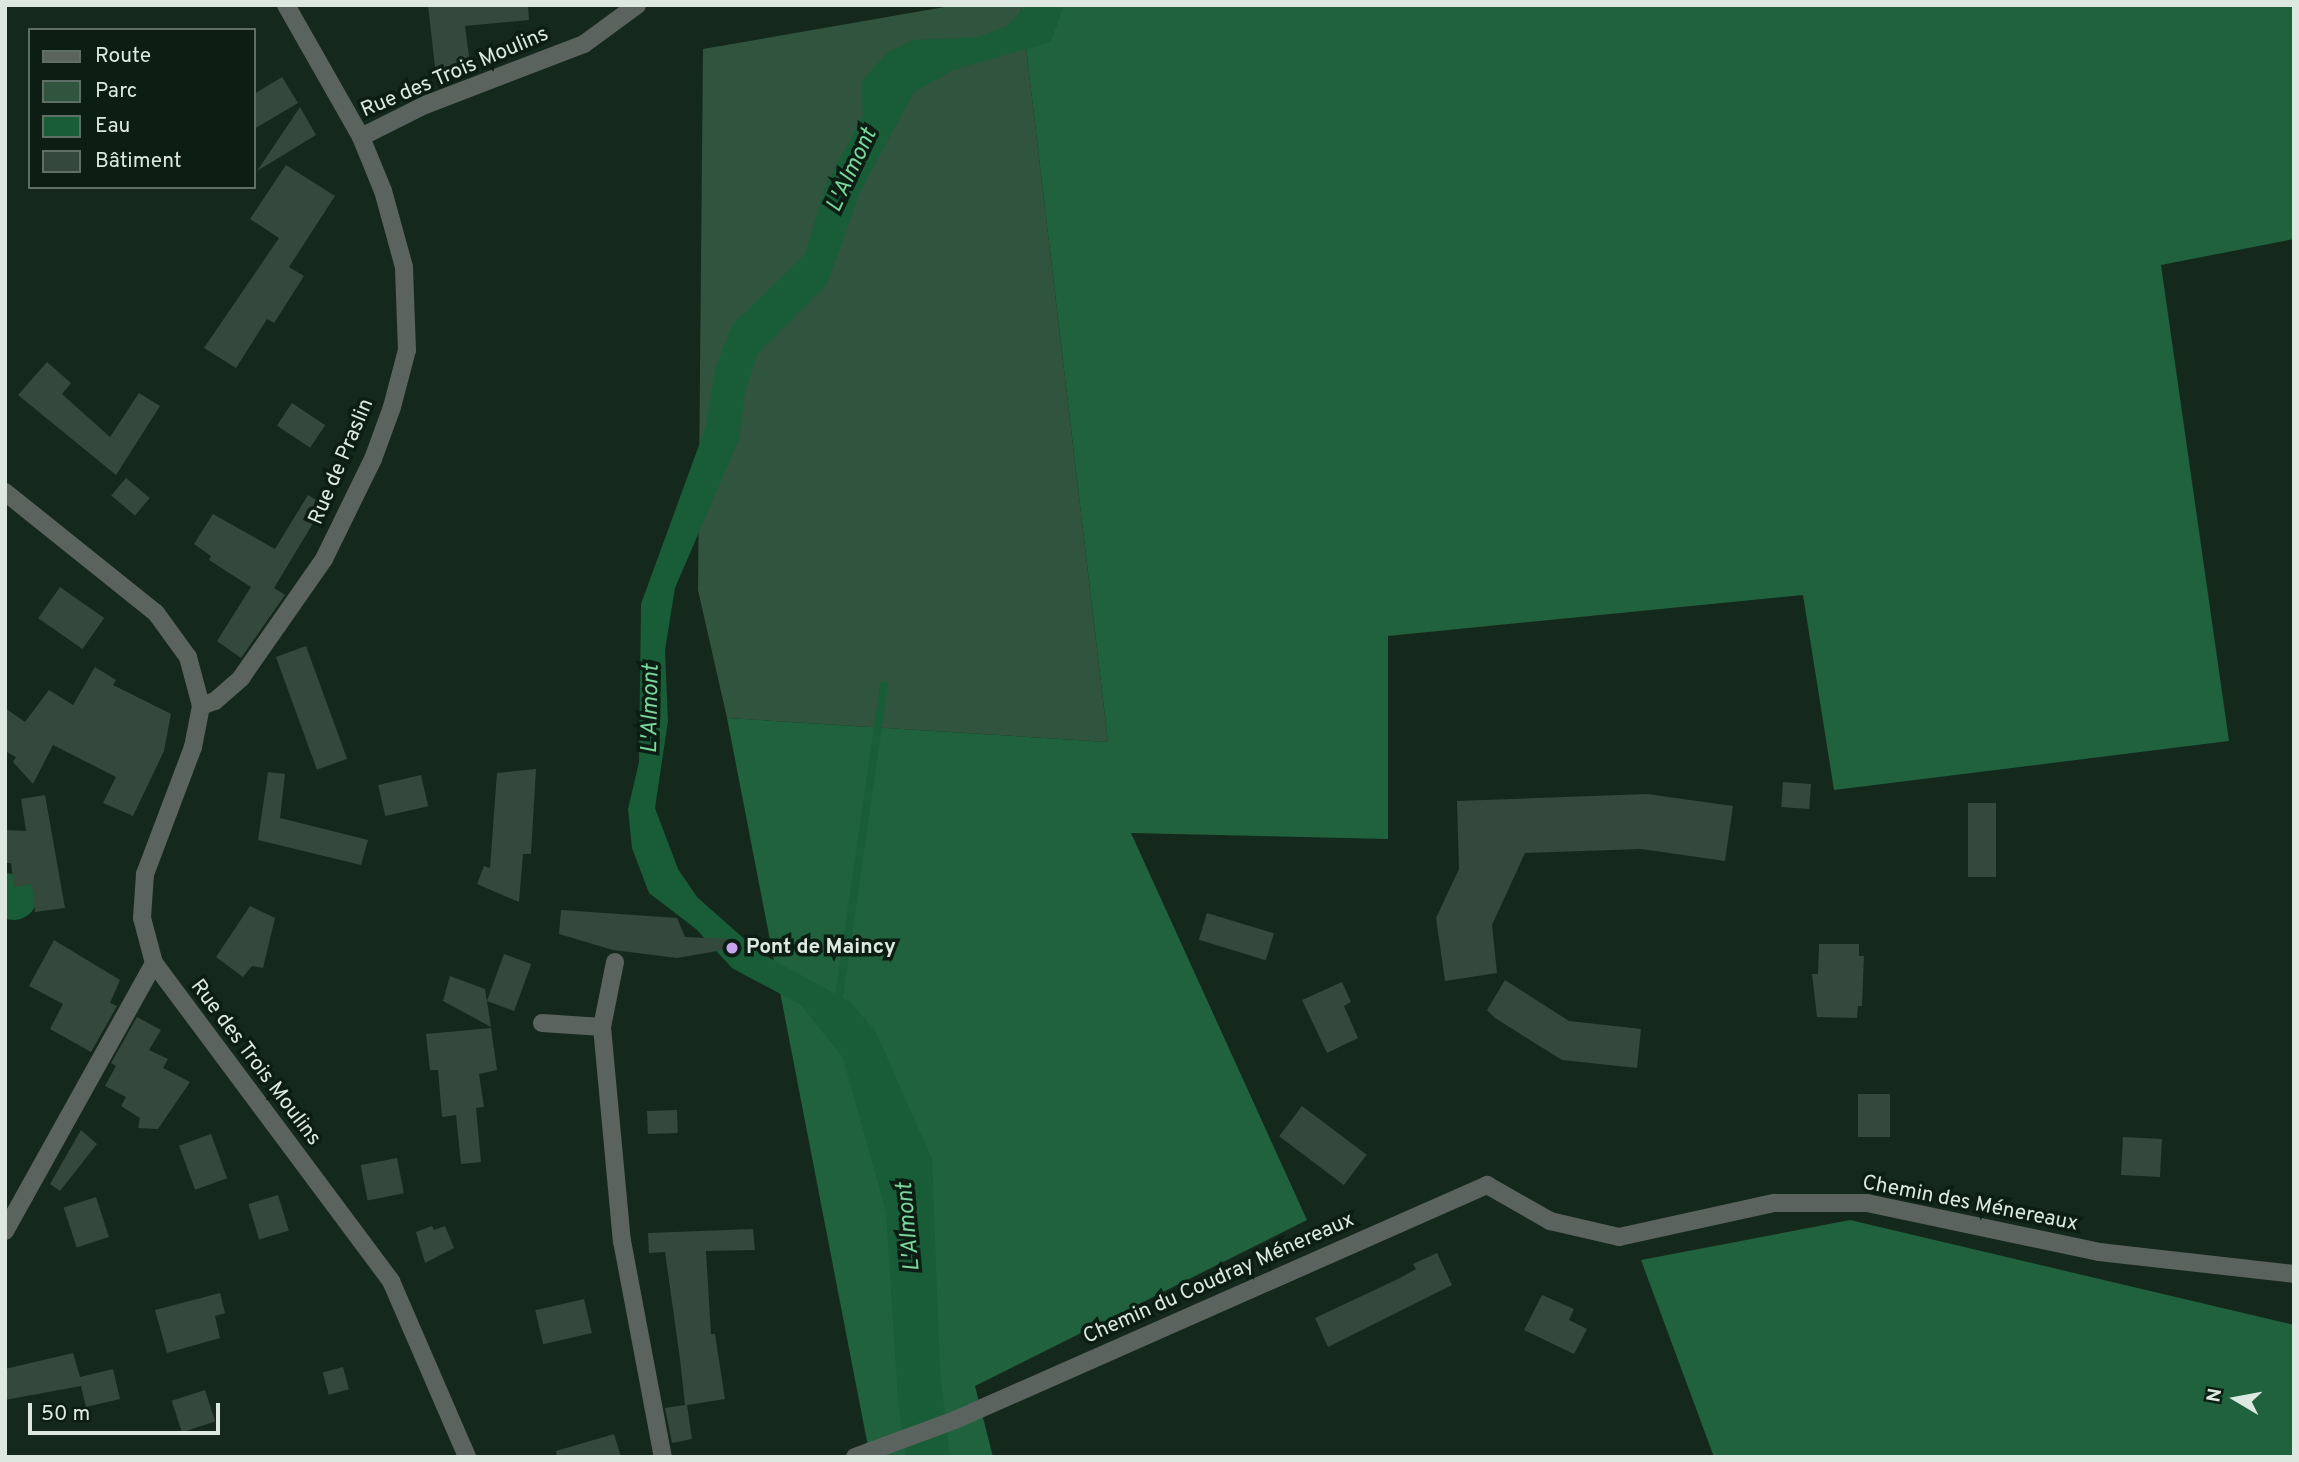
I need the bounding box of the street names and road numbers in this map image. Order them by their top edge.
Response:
street label: Rue des Trois Moulins [357,22,553,124]
street label: Rue de Praslin [304,395,380,529]
street label: Rue des Trois Moulins [184,975,326,1151]
street label: Chemin des Ménereaux [1860,1171,2080,1237]
street label: Chemin du Coudray Ménereaux [1080,1208,1358,1350]

